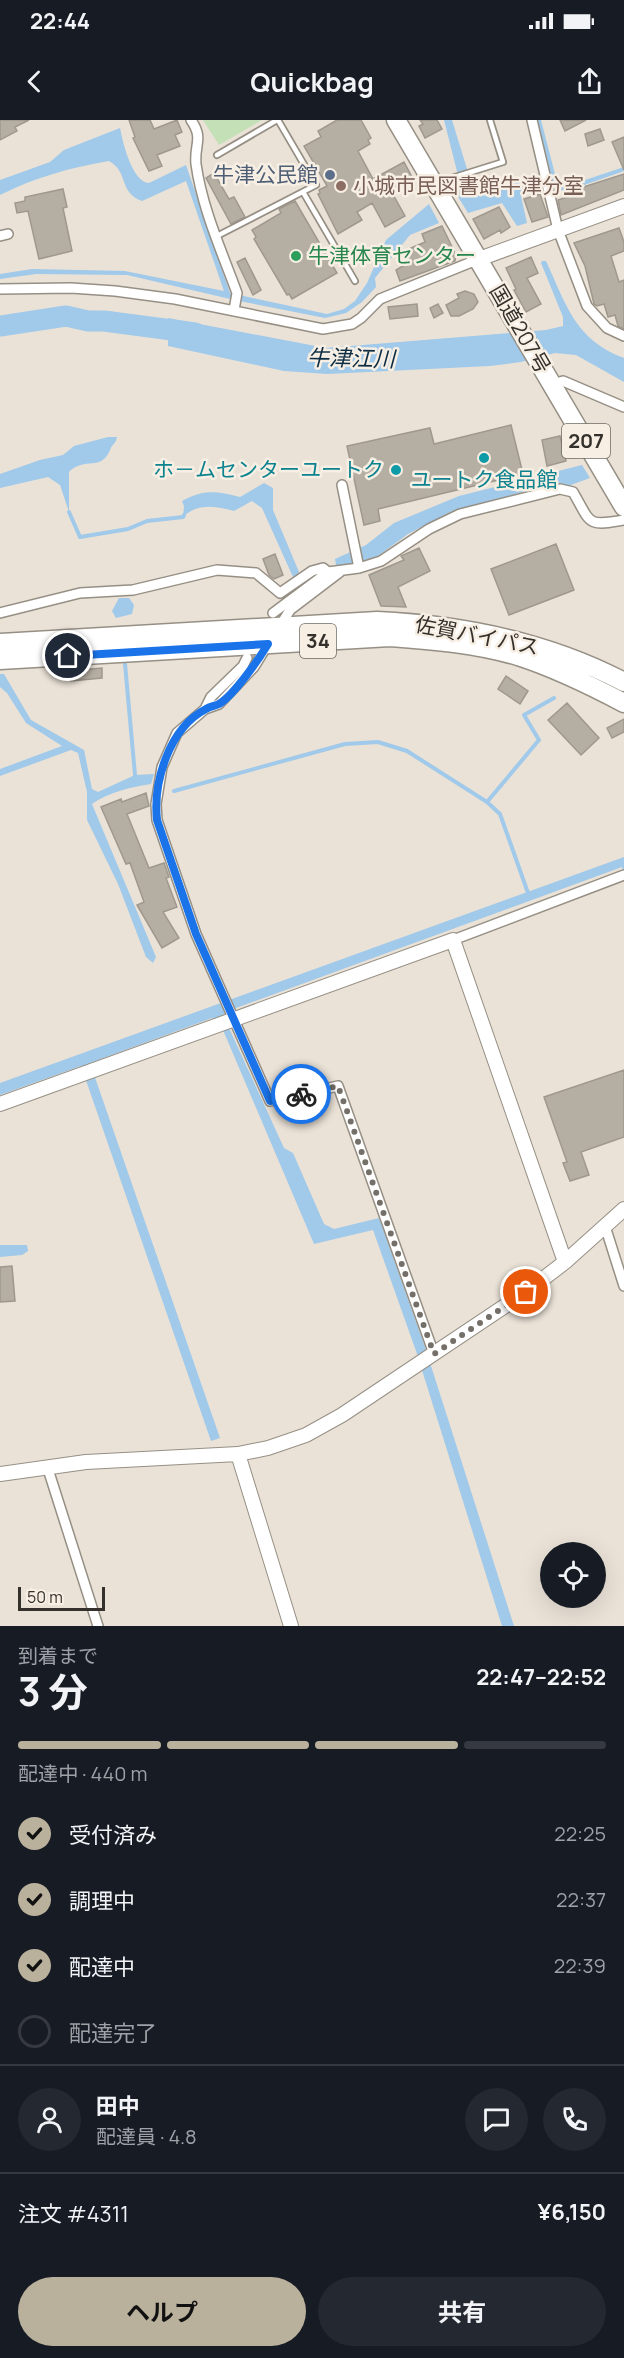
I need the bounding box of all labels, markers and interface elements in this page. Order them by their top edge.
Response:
text: 22:44 [30,6,90,36]
text: Quickbag [250,63,374,100]
icon: back [18,65,51,98]
icon: share [573,65,606,98]
place label: 牛津公民館 [213,160,318,188]
marker: 牛津公民館 [323,168,337,182]
place label: 小城市民図書館牛津分室 [353,171,584,199]
marker: 小城市民図書館牛津分室 [334,179,348,193]
place label: 牛津体育センター [308,241,476,269]
marker: 牛津体育センター [289,249,303,263]
street label: 国道207号 [484,279,558,378]
water label: 牛津江川 [307,342,397,374]
road number: 207 [562,424,610,458]
marker: ユートク食品館 [477,451,491,465]
place label: ホ－ムセンターユートク [153,455,384,483]
marker: ホ－ムセンターユートク [389,463,403,477]
place label: ユートク食品館 [411,465,558,493]
street label: 佐賀バイパス [413,609,542,661]
road number: 34 [300,624,336,658]
pin [42,630,93,681]
icon: home [51,639,84,672]
courier [271,1064,331,1124]
icon: bike [285,1078,318,1111]
pin [500,1266,551,1317]
icon: bag [509,1275,542,1308]
map controls [540,1542,606,1608]
button: locate [540,1542,606,1608]
scale bar [18,1584,105,1612]
text: 50 m [27,1586,63,1608]
text: 到着まで [18,1642,98,1669]
text: 22:47–22:52 [476,1662,606,1692]
text: 3 分 [18,1664,87,1718]
text: 配達中 · 440 m [18,1760,147,1787]
icon: check [18,1817,51,1850]
text: 受付済み [69,1820,157,1850]
text: 22:25 [554,1820,606,1847]
icon: check [18,1883,51,1916]
text: 調理中 [69,1886,135,1916]
text: 22:37 [556,1886,606,1913]
icon: check [18,1949,51,1982]
text: 配達中 [69,1952,135,1982]
text: 22:39 [554,1952,606,1979]
text: 配達完了 [69,2018,157,2048]
button: person [18,2088,81,2151]
button: chat [465,2088,528,2151]
button: phone [543,2088,606,2151]
text: 田中 [96,2091,140,2121]
text: 配達員 · 4.8 [96,2123,197,2150]
text: ¥6,150 [538,2197,606,2227]
text: 注文 #4311 [18,2199,129,2229]
button: ヘルプ [18,2277,306,2346]
button: 共有 [318,2277,606,2346]

